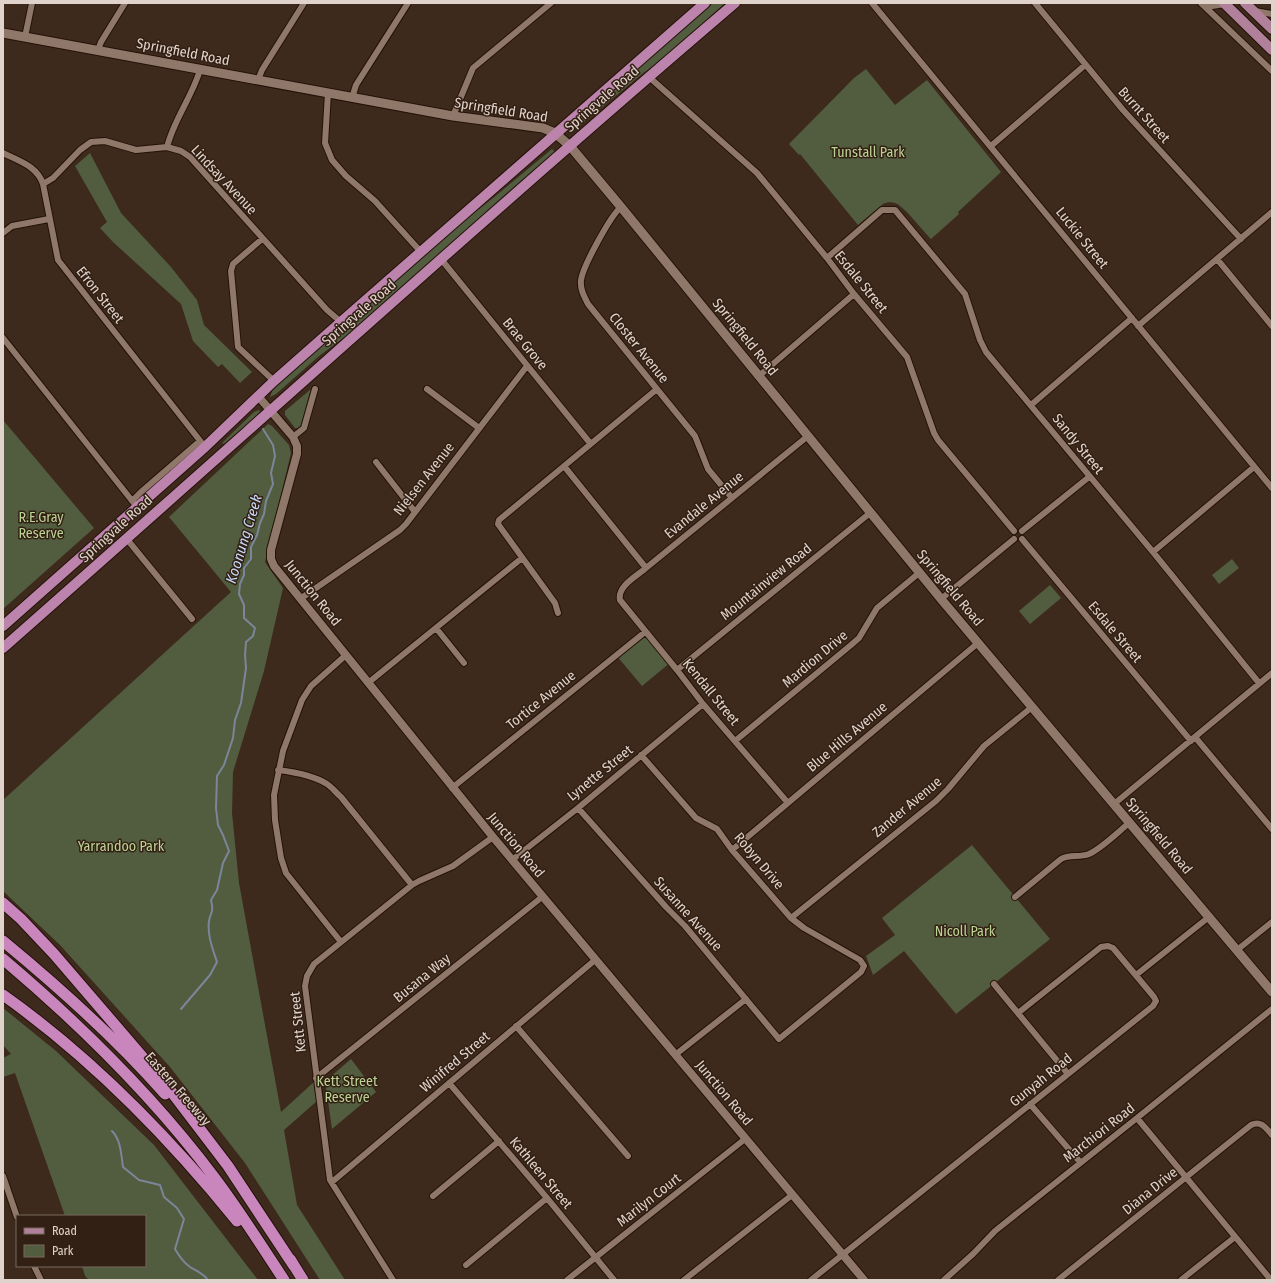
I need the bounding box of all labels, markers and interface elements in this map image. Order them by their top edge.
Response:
street label: Springfield Road [135,35,231,69]
street label: Springvale Road [562,62,642,136]
street label: Burnt Street [1114,83,1174,147]
street label: Springfield Road [453,94,549,126]
street label: Lindsay Avenue [188,142,261,218]
park label: Tunstall Park [831,144,905,161]
street label: Luckie Street [1052,204,1112,272]
street label: Esdale Street [831,248,891,317]
street label: Efron Street [73,263,128,327]
street label: Springvale Road [319,276,399,350]
street label: Springfield Road [709,295,781,379]
street label: Closter Avenue [605,309,673,387]
street label: Brae Grove [499,315,551,374]
street label: Sandy Street [1049,410,1108,478]
street label: Nielsen Avenue [390,439,458,519]
street label: Evandale Avenue [661,468,747,542]
street label: Springvale Road [76,492,156,566]
water label: Koonung Creek [222,492,266,586]
park label: R.E.Gray Reserve [18,509,64,542]
street label: Mountainview Road [717,540,815,624]
street label: Springfield Road [913,546,987,630]
street label: Junction Road [281,557,345,629]
street label: Esdale Street [1084,598,1146,666]
street label: Mardion Drive [779,627,851,691]
street label: Kendall Street [679,655,743,729]
street label: Tortice Avenue [503,667,579,733]
street label: Blue Hills Avenue [803,698,891,776]
street label: Lynette Street [564,741,637,805]
street label: Zander Avenue [869,773,945,841]
street label: Springfield Road [1122,794,1196,878]
street label: Junction Road [484,809,548,881]
street label: Robyn Drive [730,829,788,893]
park label: Yarrandoo Park [78,838,165,855]
street label: Susanne Avenue [650,873,726,955]
park label: Nicoll Park [935,923,996,940]
street label: Busana Way [390,949,454,1006]
street label: Kett Street [286,990,310,1053]
street label: Winifred Street [417,1028,494,1096]
street label: Eastern Freeway [141,1049,215,1130]
street label: Gunyah Road [1006,1050,1076,1110]
street label: Junction Road [692,1057,756,1129]
park label: Kett Street Reserve [317,1073,378,1106]
street label: Marchiori Road [1060,1100,1138,1166]
street label: Kathleen Street [506,1134,576,1213]
street label: Diana Drive [1119,1164,1181,1218]
street label: Marilyn Court [614,1169,685,1230]
legend [16,1215,146,1267]
text: Road [52,1224,77,1238]
text: Park [52,1244,74,1258]

